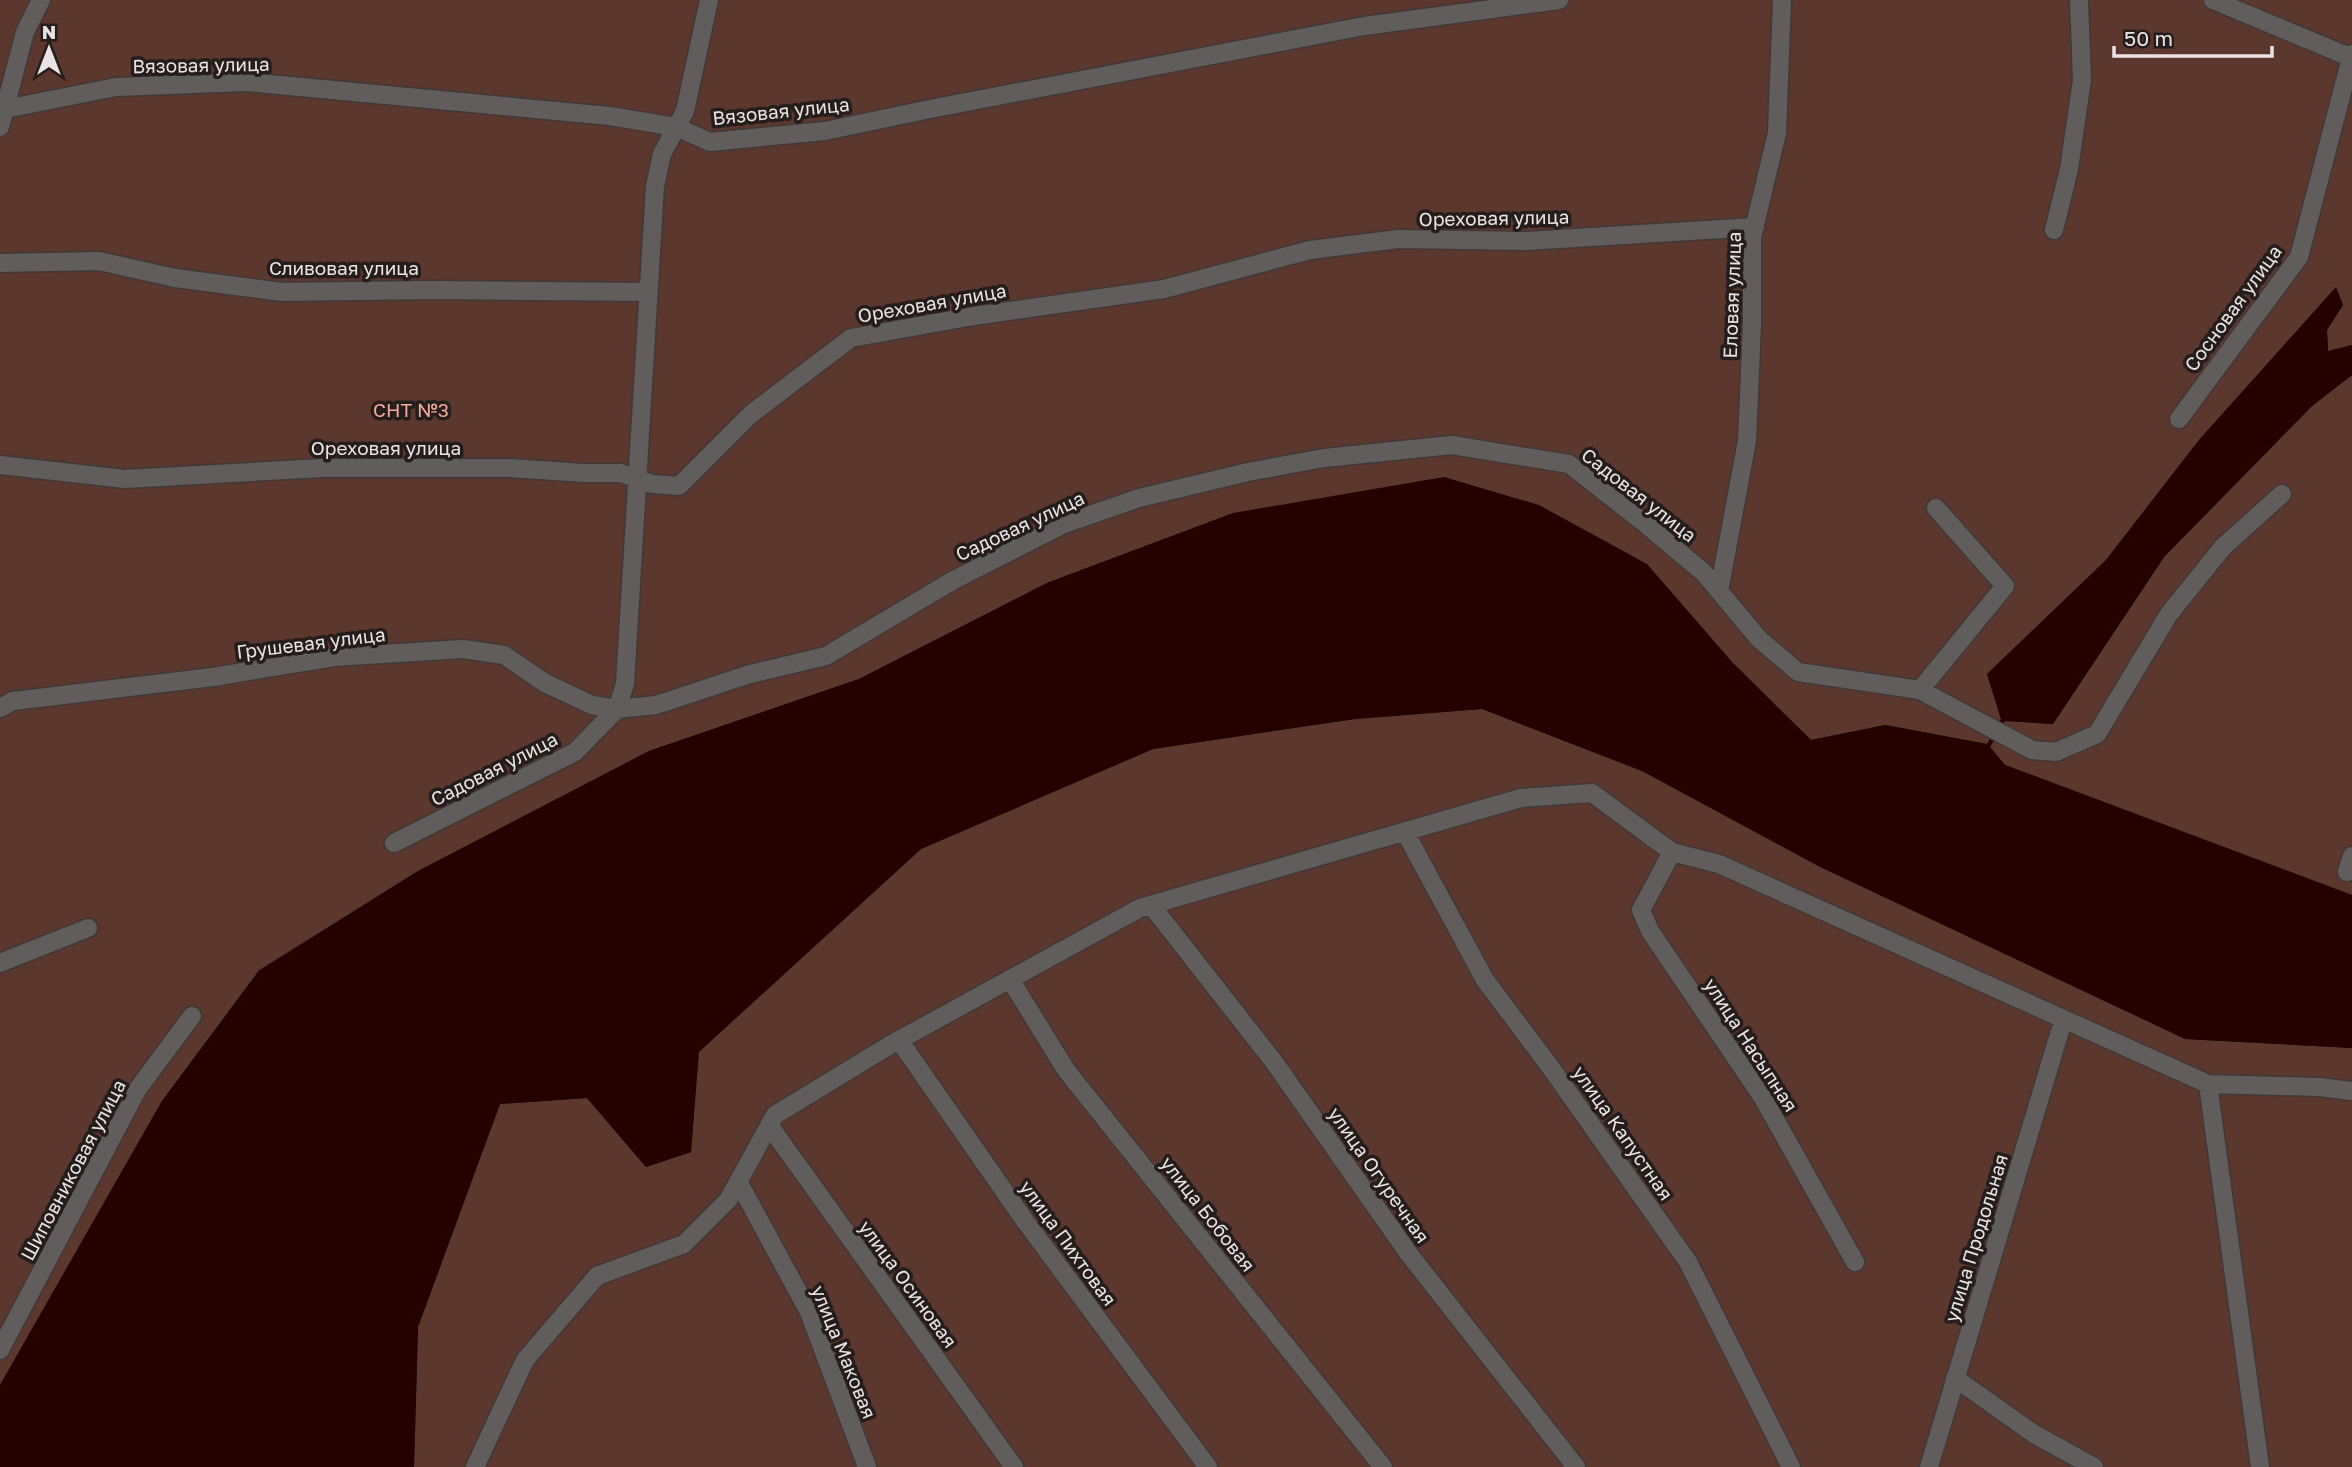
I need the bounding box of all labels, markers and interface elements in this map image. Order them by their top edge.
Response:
north arrow [14,14,84,84]
scale bar [2114,14,2272,58]
text: N [42,20,56,43]
text: 50 m [2124,25,2173,51]
street label: Вязовая улица [132,52,270,77]
street label: Вязовая улица [711,92,851,129]
street label: Ореховая улица [1419,205,1569,230]
street label: Еловая улица [1718,231,1745,359]
street label: Сосновая улица [2179,240,2286,375]
street label: Сливовая улица [269,256,419,279]
street label: Ореховая улица [856,278,1008,327]
park label: СНТ №3 [373,398,449,421]
street label: Ореховая улица [311,436,461,459]
street label: Садовая улица [1577,443,1701,547]
street label: Садовая улица [952,486,1088,565]
street label: Грушевая улица [235,622,387,663]
street label: Садовая улица [427,727,561,810]
street label: улица Насыпная [1700,974,1803,1116]
street label: улица Капустная [1568,1061,1678,1204]
street label: Шиповниковая улица [15,1075,130,1264]
street label: улица Огуречная [1324,1102,1435,1247]
street label: улица Продольная [1939,1151,2012,1325]
street label: улица Бобовая [1156,1152,1260,1276]
street label: улица Пихтовая [1015,1175,1122,1310]
street label: улица Осиновая [855,1216,962,1352]
street label: улица Маковая [807,1282,882,1422]

